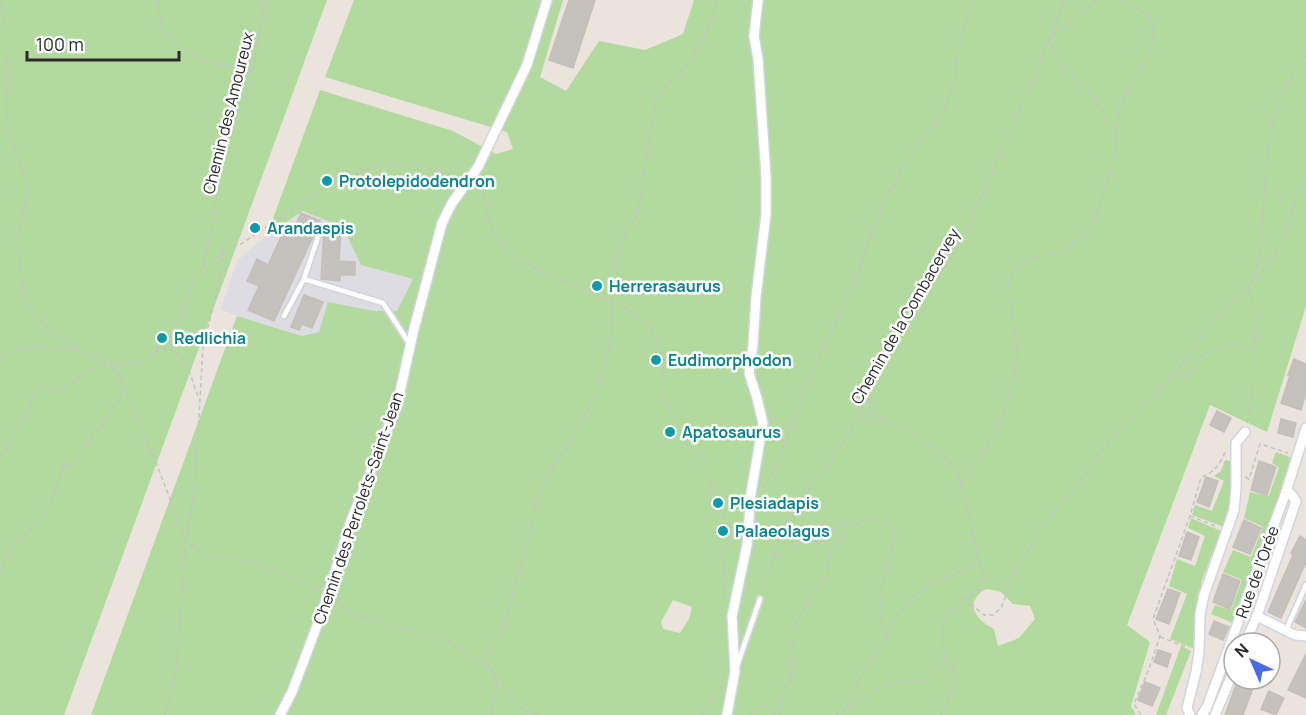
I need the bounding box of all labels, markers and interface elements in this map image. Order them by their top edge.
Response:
scale bar [27,24,178,62]
street label: Chemin des Amoureux [197,29,259,196]
text: 100 m [36,32,84,56]
place label: Protolepidodendron [339,170,495,192]
marker: Protolepidodendron [320,174,334,188]
place label: Arandaspis [267,217,354,239]
marker: Arandaspis [248,221,262,235]
street label: Chemin de la Combacervey [845,223,965,408]
place label: Herrerasaurus [609,275,721,297]
marker: Herrerasaurus [590,279,604,293]
place label: Redlichia [174,327,246,349]
marker: Redlichia [155,331,169,345]
place label: Eudimorphodon [668,349,792,371]
marker: Eudimorphodon [649,353,663,367]
street label: Chemin des Perrolets-Saint-Jean [308,389,408,627]
place label: Apatosaurus [682,421,781,443]
marker: Apatosaurus [663,425,677,439]
place label: Plesiadapis [730,492,819,514]
marker: Plesiadapis [711,496,725,510]
place label: Palaeolagus [735,520,830,542]
street label: Rue de l'Orée [1230,523,1284,621]
marker: Palaeolagus [716,524,730,538]
north arrow [1222,631,1282,691]
text: N [1230,638,1253,662]

